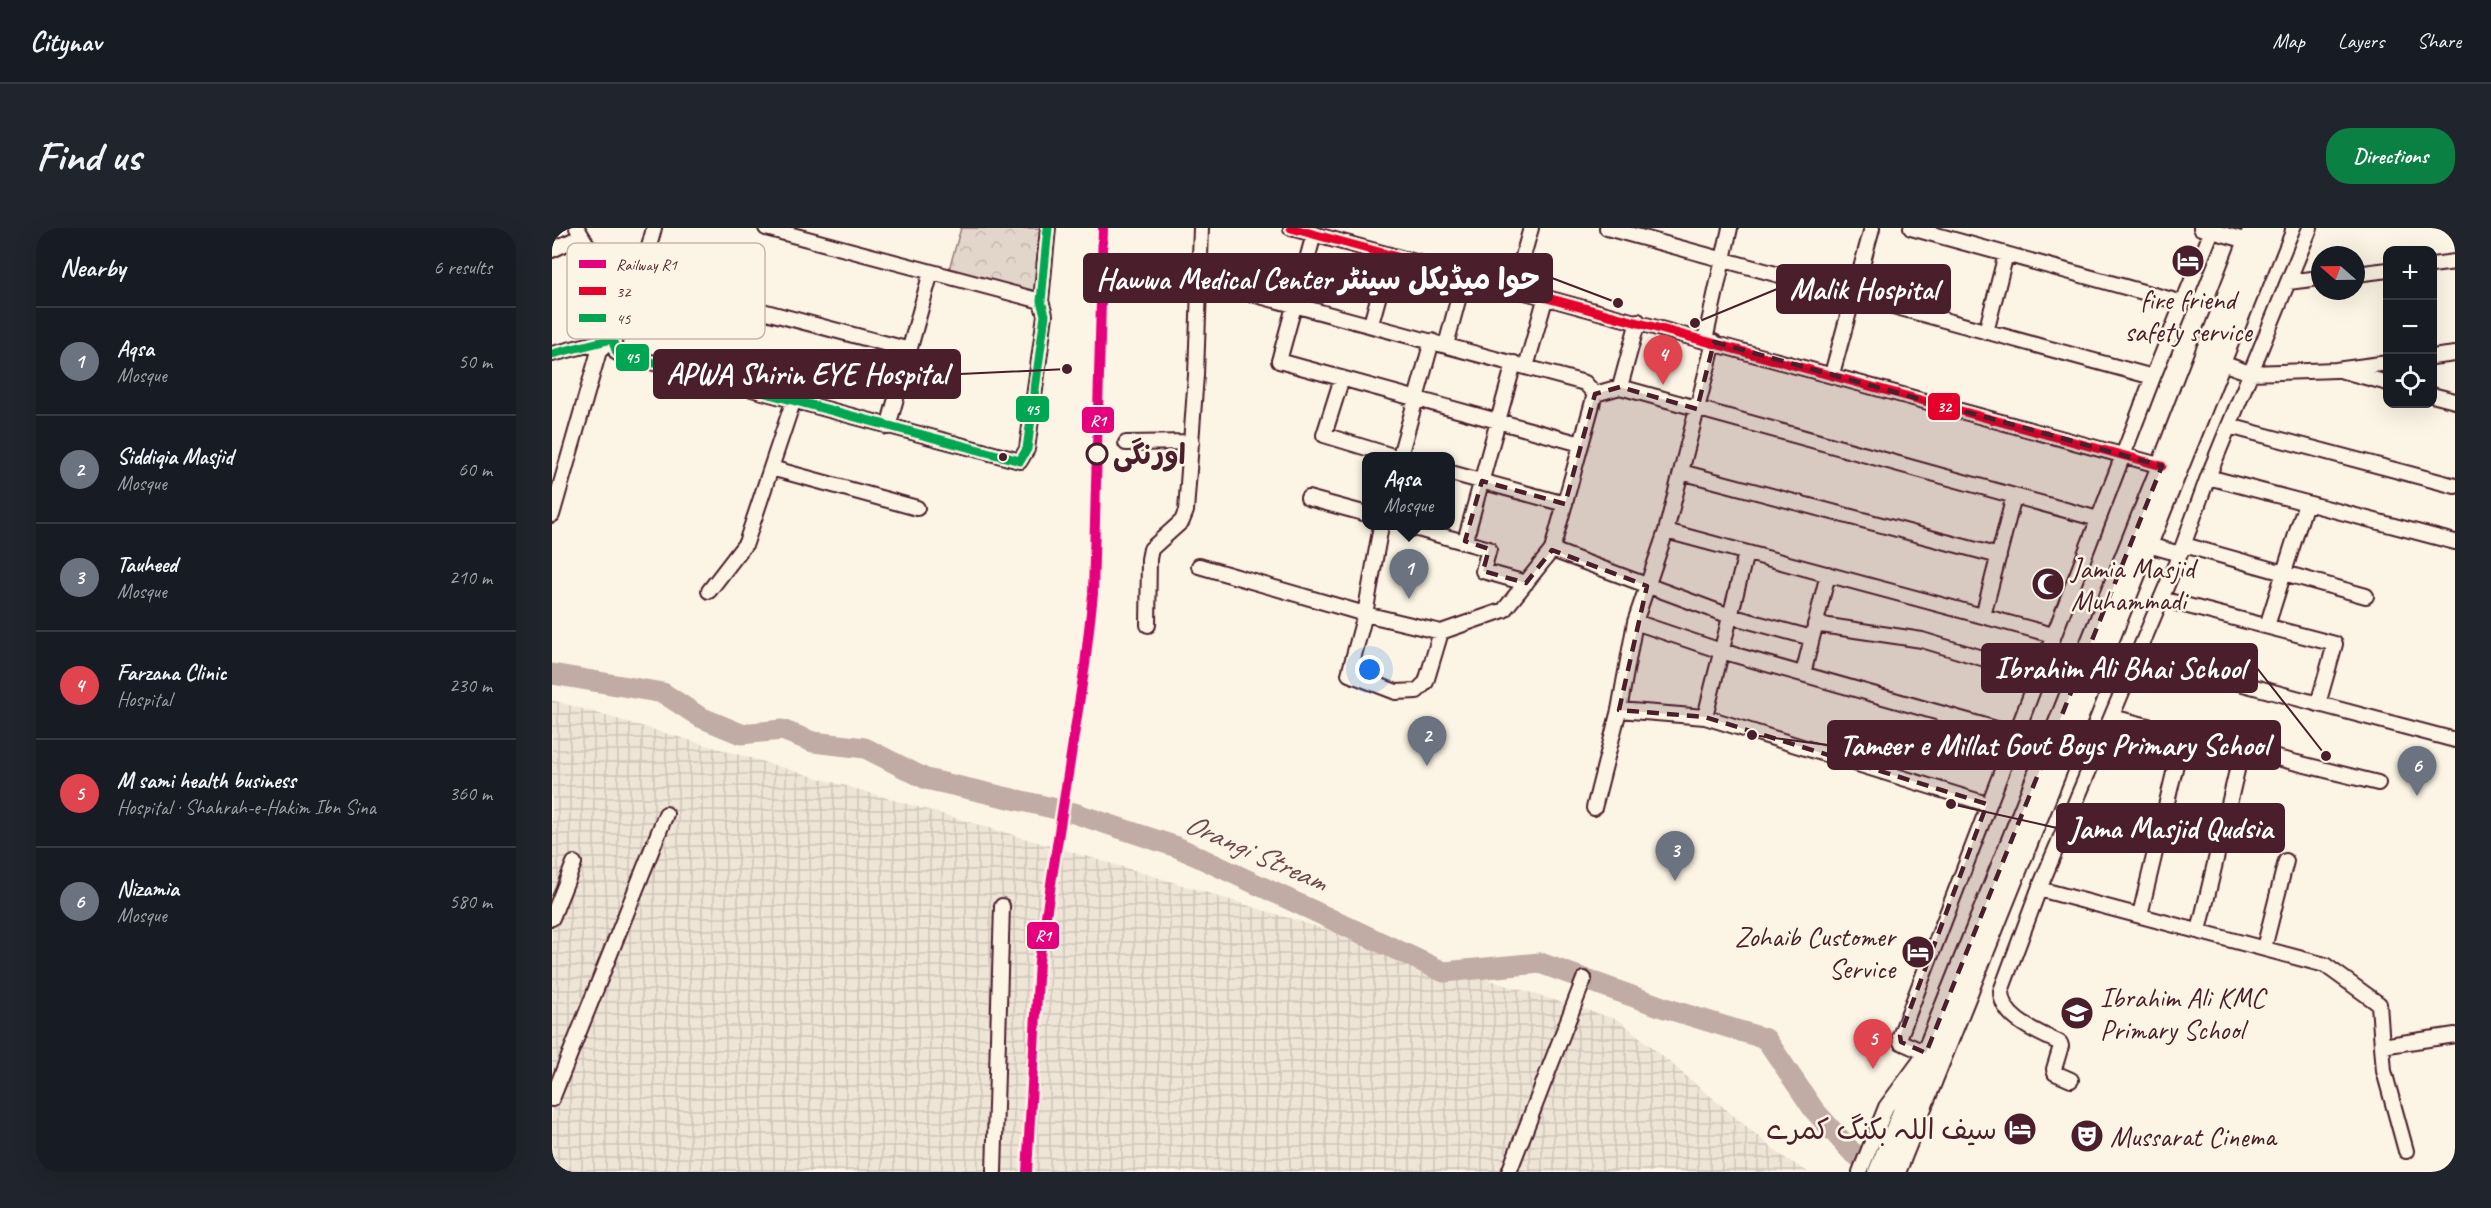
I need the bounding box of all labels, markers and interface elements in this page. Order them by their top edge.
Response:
text: Citynav [30,24,101,59]
text: Map [2272,28,2305,54]
text: Layers [2338,28,2384,54]
text: Share [2417,28,2461,54]
button: Directions [2326,128,2455,184]
text: Find us [36,130,141,183]
legend [567,243,765,339]
hotel icon: fire friend safety service [2170,243,2206,279]
north arrow [2311,246,2365,300]
map controls [2383,246,2437,408]
button: + [2383,246,2437,300]
text: Nearby [60,251,125,284]
callout: Hawwa Medical Center حوا میڈیکل سینٹر [1084,254,1552,302]
text: 6 results [433,255,492,280]
text: Railway R1 [616,255,678,275]
text: Hawwa Medical Center حوا میڈیکل سینٹر [1096,260,1540,298]
callout: Malik Hospital [1777,265,1950,313]
text: Malik Hospital [1790,270,1944,308]
text: 32 [616,282,632,302]
place label: fire friend safety service [2124,282,2253,349]
button: − [2383,300,2437,354]
text: 45 [616,309,631,329]
text: Aqsa [117,335,154,363]
pin: 4 [1644,336,1682,385]
line badge: 45 [615,343,650,372]
text: 45 [625,348,641,368]
text: 1 [75,349,84,374]
text: 50 m [458,349,492,374]
callout: APWA Shirin EYE Hospital [654,350,960,398]
button: locate [2383,354,2437,408]
text: APWA Shirin EYE Hospital [666,355,953,393]
text: Mosque [117,363,167,388]
line badge: 32 [1927,392,1961,421]
line badge: 45 [1015,395,1050,423]
text: 32 [1937,397,1953,417]
text: 45 [1025,400,1041,420]
line badge: R1 [1081,406,1115,434]
text: R1 [1090,411,1108,431]
place label: اورنگی [1113,437,1186,473]
text: Siddiqia Masjid [117,443,233,471]
marker: اورنگی [1086,443,1108,465]
unlabelled marker [997,451,1009,463]
popup [1362,452,1455,530]
text: 2 [75,457,84,482]
text: 60 m [458,457,492,482]
text: Aqsa [1384,465,1420,493]
text: Mosque [117,471,167,496]
text: Mosque [1384,493,1433,518]
pin: 1 [1390,550,1428,599]
text: Tauheed [117,551,177,579]
place label: Jamia Masjid Muhammadi [2069,551,2199,618]
text: 3 [75,565,84,590]
text: 210 m [449,565,492,590]
mosque icon: Jamia Masjid Muhammadi [2030,566,2066,602]
text: Mosque [117,579,167,604]
callout: Ibrahim Ali Bhai School [1982,644,2257,692]
text: Ibrahim Ali Bhai School [1995,649,2251,687]
your location [1355,655,1384,684]
text: Farzana Clinic [117,659,227,687]
text: 4 [75,673,84,698]
text: 230 m [449,673,492,698]
text: Hospital [117,687,172,712]
pin: 2 [1408,716,1446,766]
callout: Tameer e Millat Govt Boys Primary School [1828,721,2280,769]
text: Tameer e Millat Govt Boys Primary School [1839,726,2274,765]
pin: 6 [2398,746,2436,796]
text: M sami health business [117,767,296,795]
text: 5 [75,781,84,806]
text: 360 m [449,781,492,806]
text: Hospital · Shahrah-e-Hakim Ibn Sina [117,795,376,820]
water label: Orangi Stream [1179,804,1335,901]
callout: Jama Masjid Qudsia [2057,804,2284,852]
text: Jama Masjid Qudsia [2067,809,2275,847]
pin: 3 [1656,832,1694,881]
text: Nizamia [117,875,179,903]
text: 6 [75,889,84,914]
text: 580 m [449,889,492,914]
text: Mosque [117,903,167,928]
place label: Zohaib Customer Service [1735,919,1897,986]
line badge: R1 [1026,921,1060,950]
text: R1 [1035,926,1053,946]
hotel icon: Zohaib Customer Service [1900,934,1936,970]
place label: Ibrahim Ali KMC Primary School [2100,980,2268,1047]
school or university icon: Ibrahim Ali KMC Primary School [2059,995,2095,1031]
pin: 5 [1854,1020,1892,1069]
hotel icon: سیف اللہ بکنگ کمرے [2002,1111,2038,1147]
place label: سیف اللہ بکنگ کمرے [1766,1112,1997,1147]
theatre icon: Mussarat Cinema [2069,1118,2105,1154]
place label: Mussarat Cinema [2110,1119,2278,1154]

